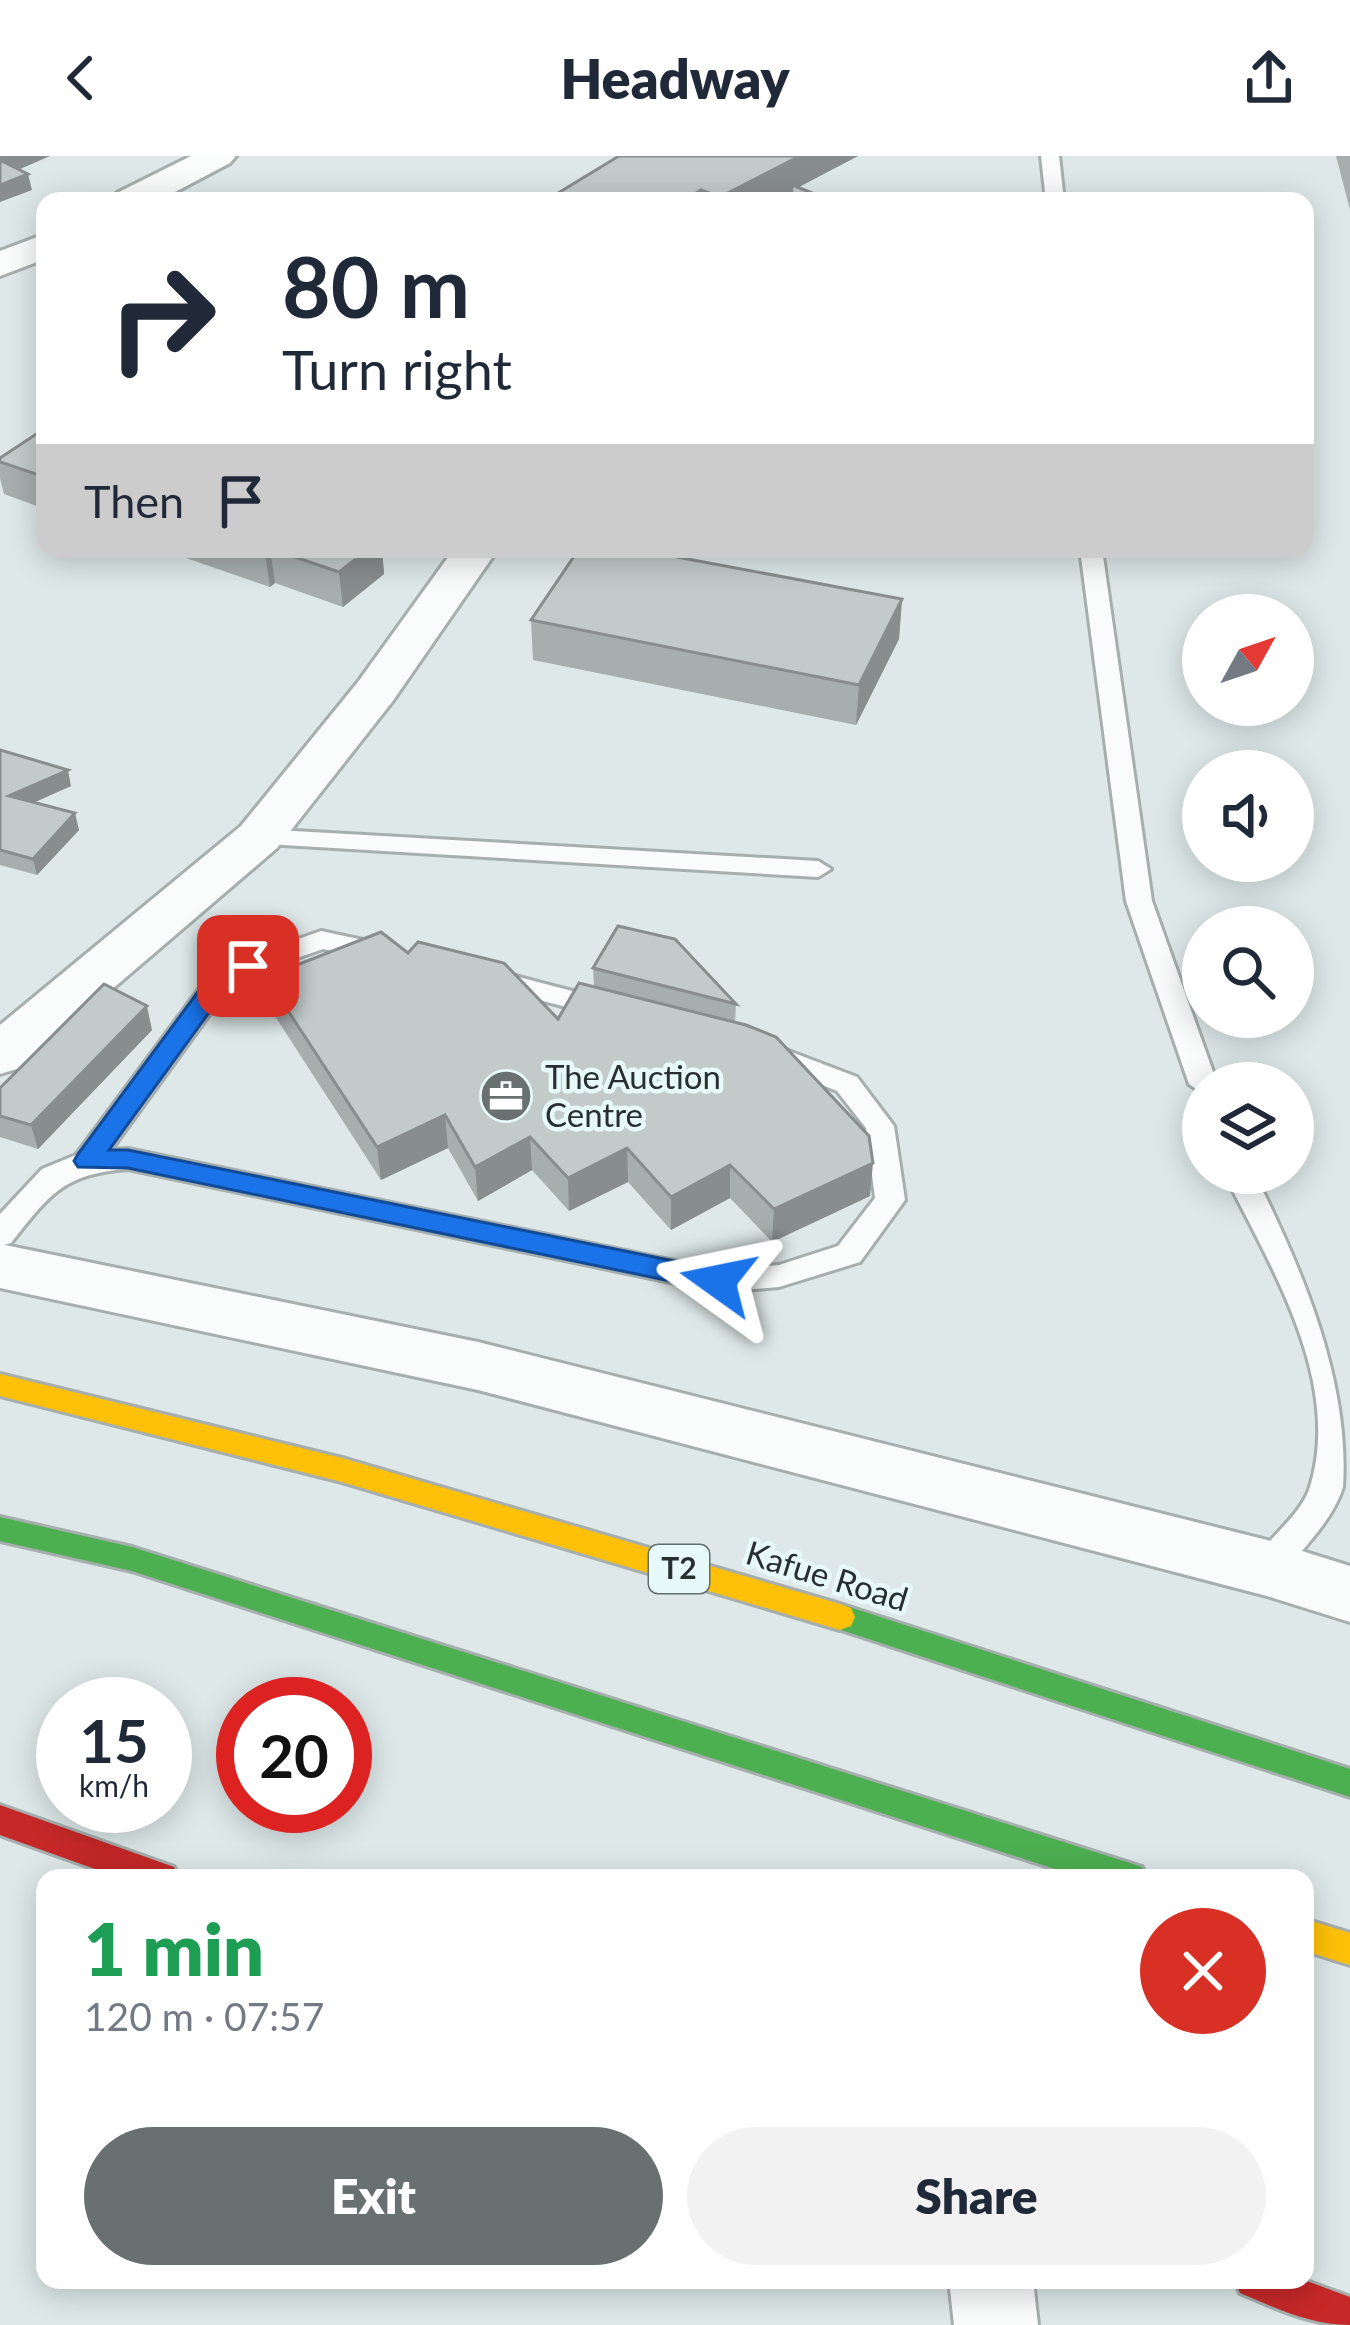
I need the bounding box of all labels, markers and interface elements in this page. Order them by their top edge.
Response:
icon: back [48,45,114,111]
icon: share [1236,45,1302,111]
text: Headway [560,46,790,111]
text: 80 m [282,235,470,336]
icon: right [84,240,240,396]
text: Turn right [282,337,512,402]
icon: arrive [208,468,274,534]
text: Then [84,474,184,528]
north arrow [1182,594,1314,726]
map controls [1182,594,1314,1194]
button: sound [1182,750,1314,882]
button: search [1182,906,1314,1038]
pin [197,915,299,1017]
icon: arrive [215,933,281,999]
place label: The Auction Centre [545,1056,721,1134]
button: layers [1182,1062,1314,1194]
office icon: The Auction Centre [478,1068,534,1124]
position arrow [655,1218,781,1344]
street label: Kafue Road [742,1532,913,1619]
road number: T2 [649,1545,709,1593]
speed limit sign: 20 [216,1677,372,1833]
text: 15 [79,1704,149,1776]
text: km/h [79,1767,149,1803]
text: 1 min [84,1905,264,1991]
button: close [1140,1908,1266,2034]
text: 120 m · 07:57 [84,1993,324,2039]
button: Exit [84,2127,663,2265]
button: Share [687,2127,1266,2265]

